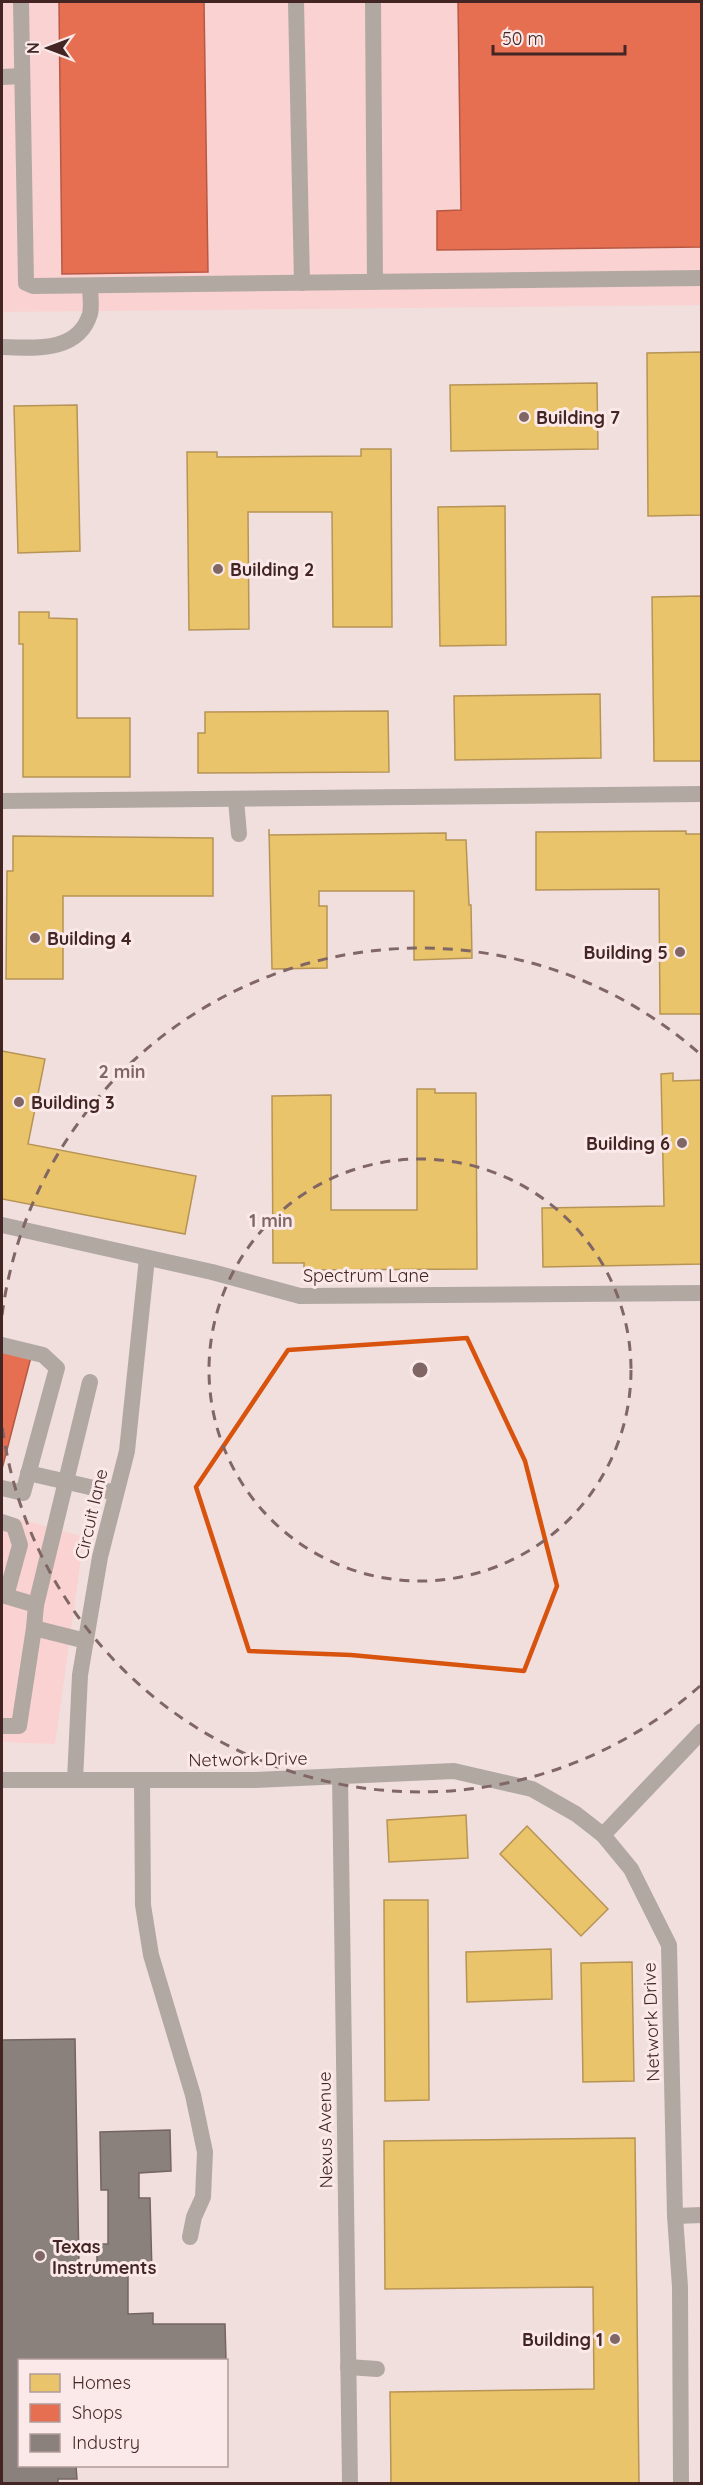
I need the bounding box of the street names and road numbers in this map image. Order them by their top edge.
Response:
street label: Spectrum Lane [303,1264,429,1287]
street label: Circuit lane [69,1466,113,1562]
street label: Network Drive [188,1746,308,1772]
street label: Network Drive [637,1962,665,2082]
street label: Nexus Avenue [312,2071,338,2189]

